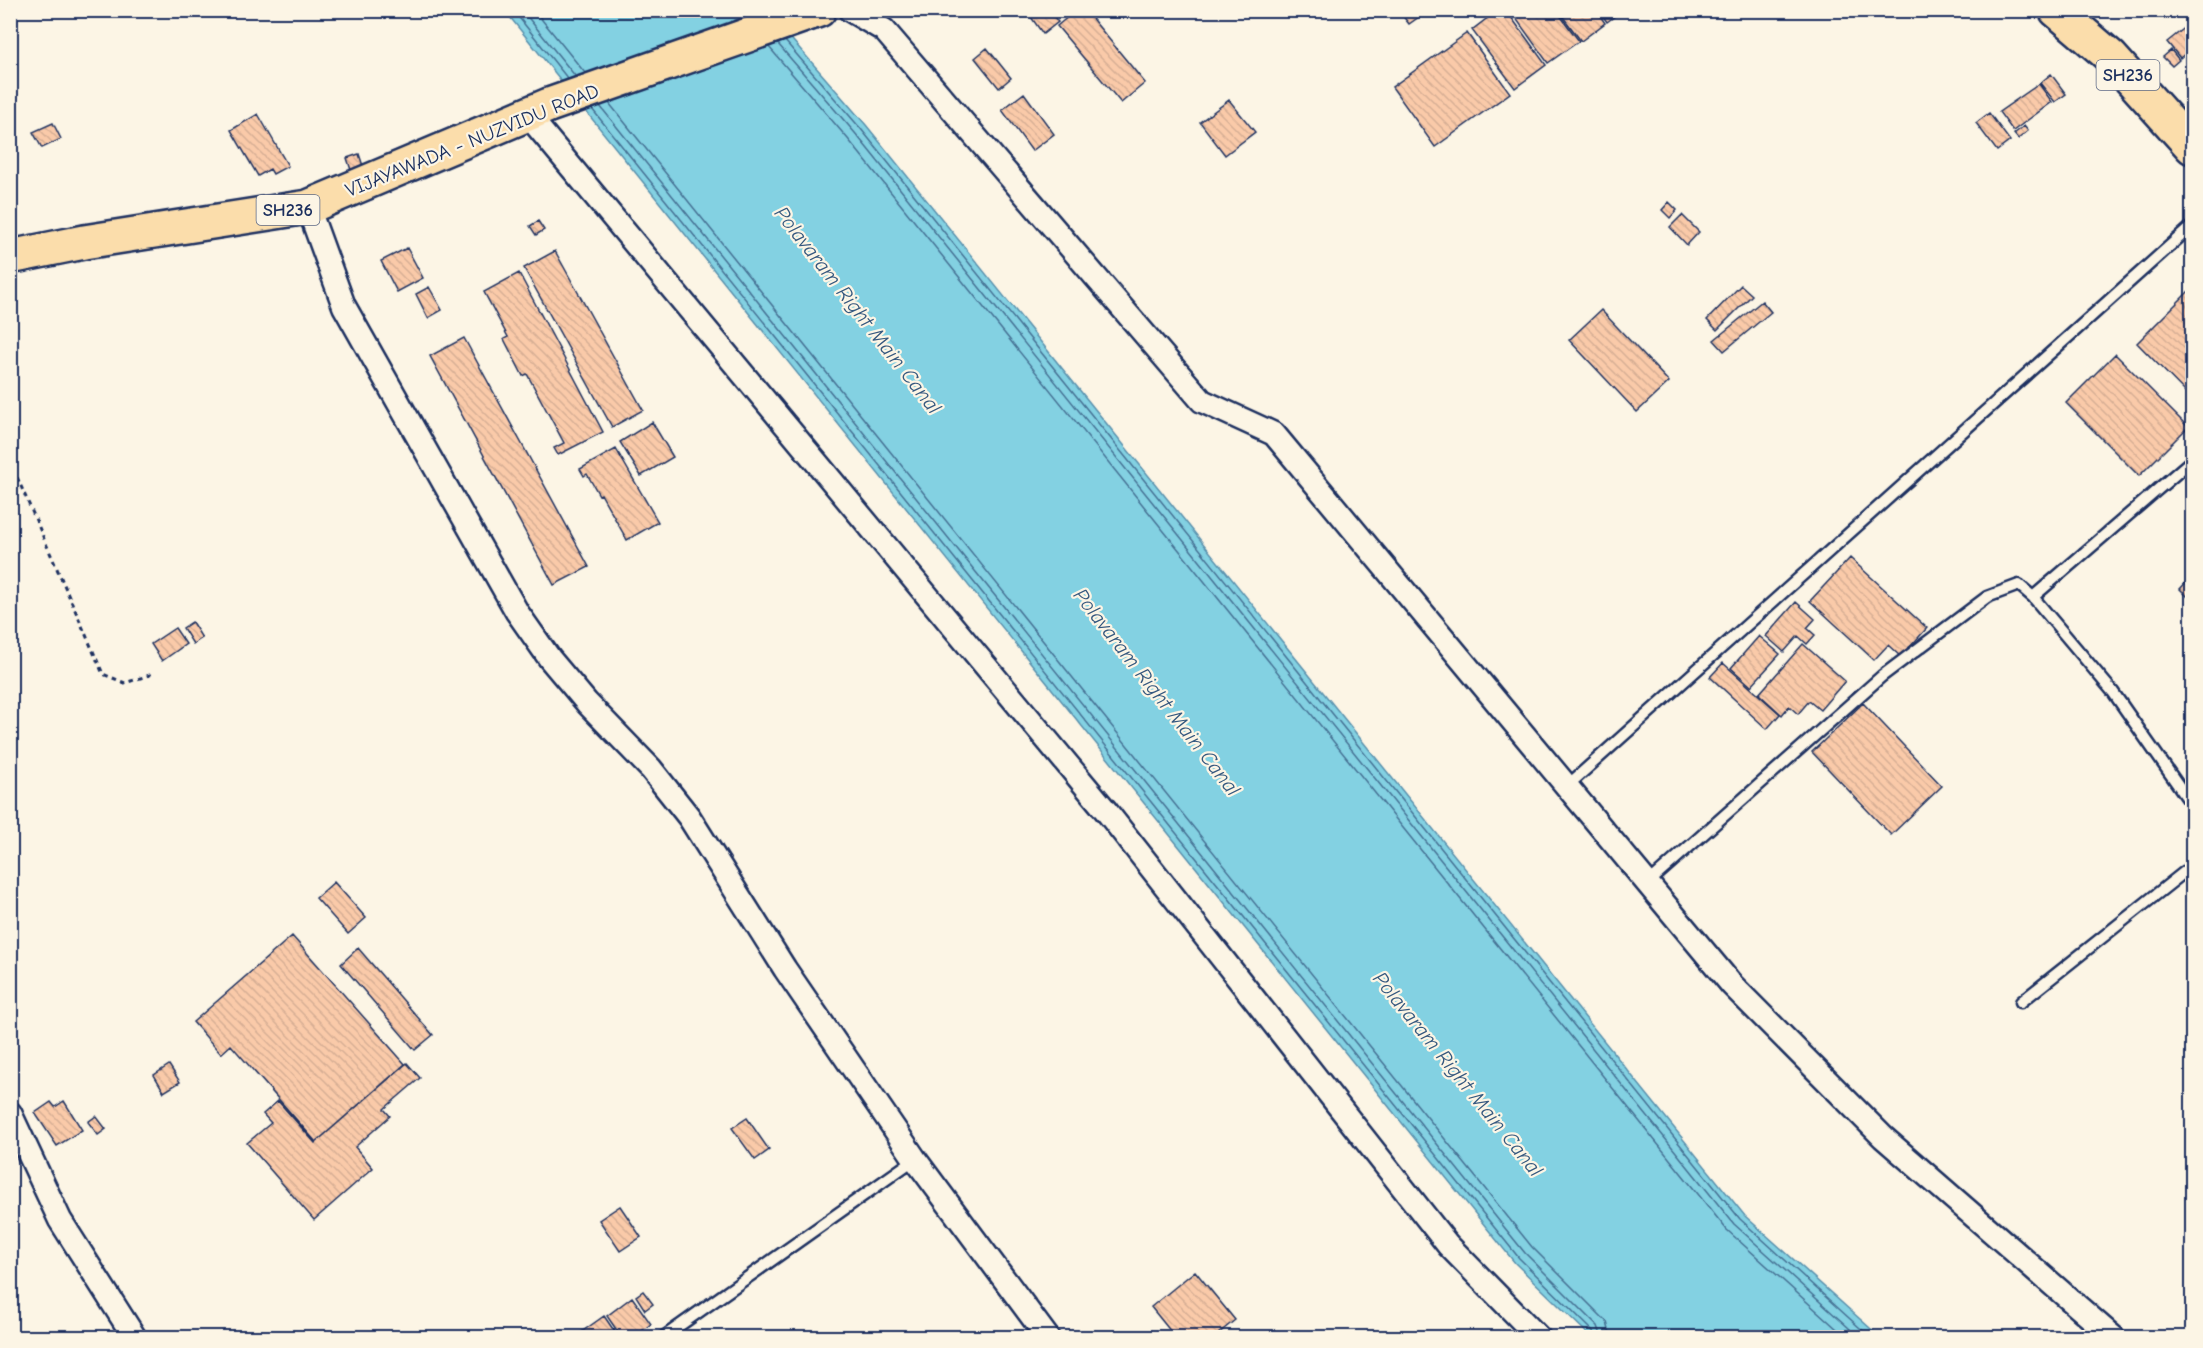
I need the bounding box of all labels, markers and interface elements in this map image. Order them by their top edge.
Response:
road number: SH236 [2096,60,2160,90]
street label: VIJAYAWADA - NUZVIDU ROAD [342,79,602,202]
road number: SH236 [256,195,320,225]
water label: Polavaram Right Main Canal [770,202,947,419]
water label: Polavaram Right Main Canal [1069,584,1246,801]
water label: Polavaram Right Main Canal [1368,967,1548,1181]

